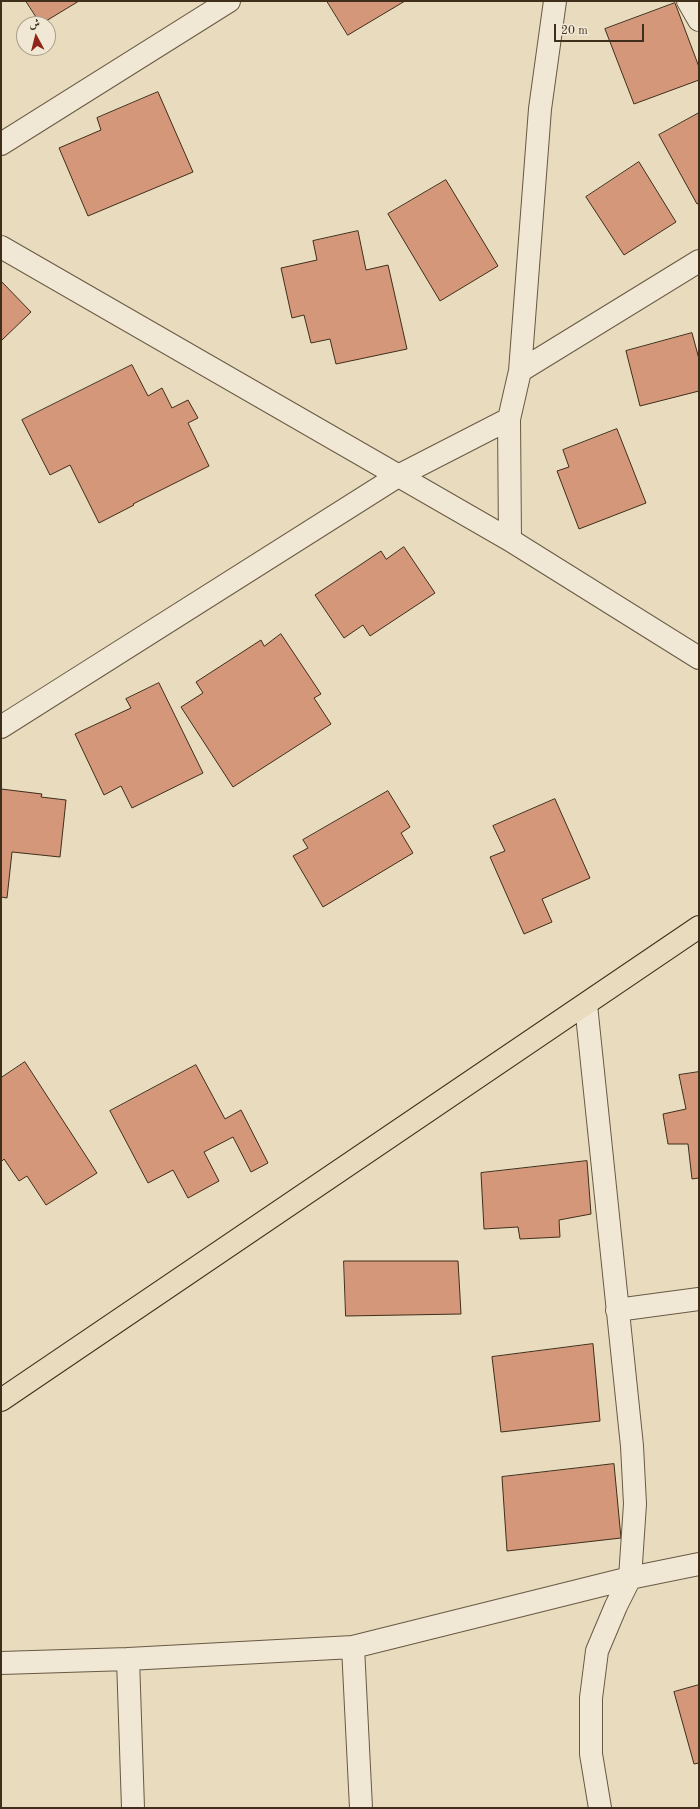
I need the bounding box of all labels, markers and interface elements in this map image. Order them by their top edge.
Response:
north arrow [16,16,56,56]
scale bar [556,16,646,42]
text: ش [29,18,41,31]
text: 20 m [561,25,588,37]

